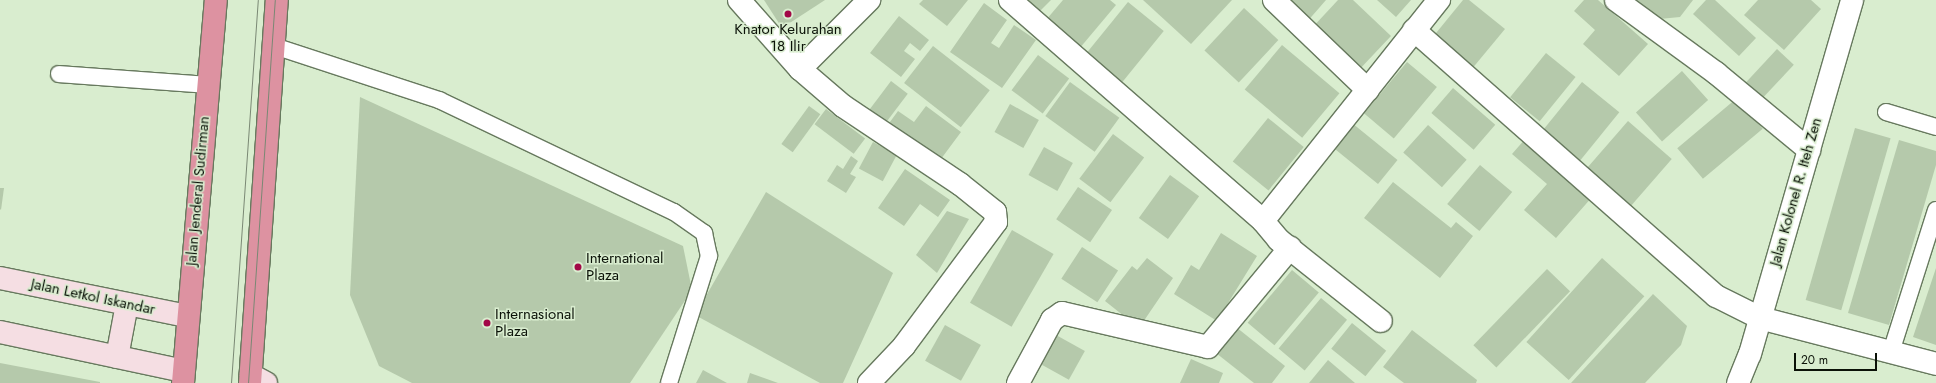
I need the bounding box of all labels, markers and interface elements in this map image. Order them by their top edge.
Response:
marker: Knator Kelurahan 18 Ilir [783,9,793,19]
place label: Knator Kelurahan 18 Ilir [734,20,842,55]
street label: Jalan Jenderal Sudirman [182,115,214,267]
street label: Jalan Kolonel R. Iteh Zen [1766,116,1826,268]
place label: International Plaza [586,249,663,284]
marker: International Plaza [573,262,583,272]
street label: Jalan Letkol Iskandar [29,275,157,319]
place label: Internasional Plaza [495,305,575,340]
marker: Internasional Plaza [482,318,492,328]
scale bar [1796,345,1879,371]
text: 20 m [1801,351,1828,369]

